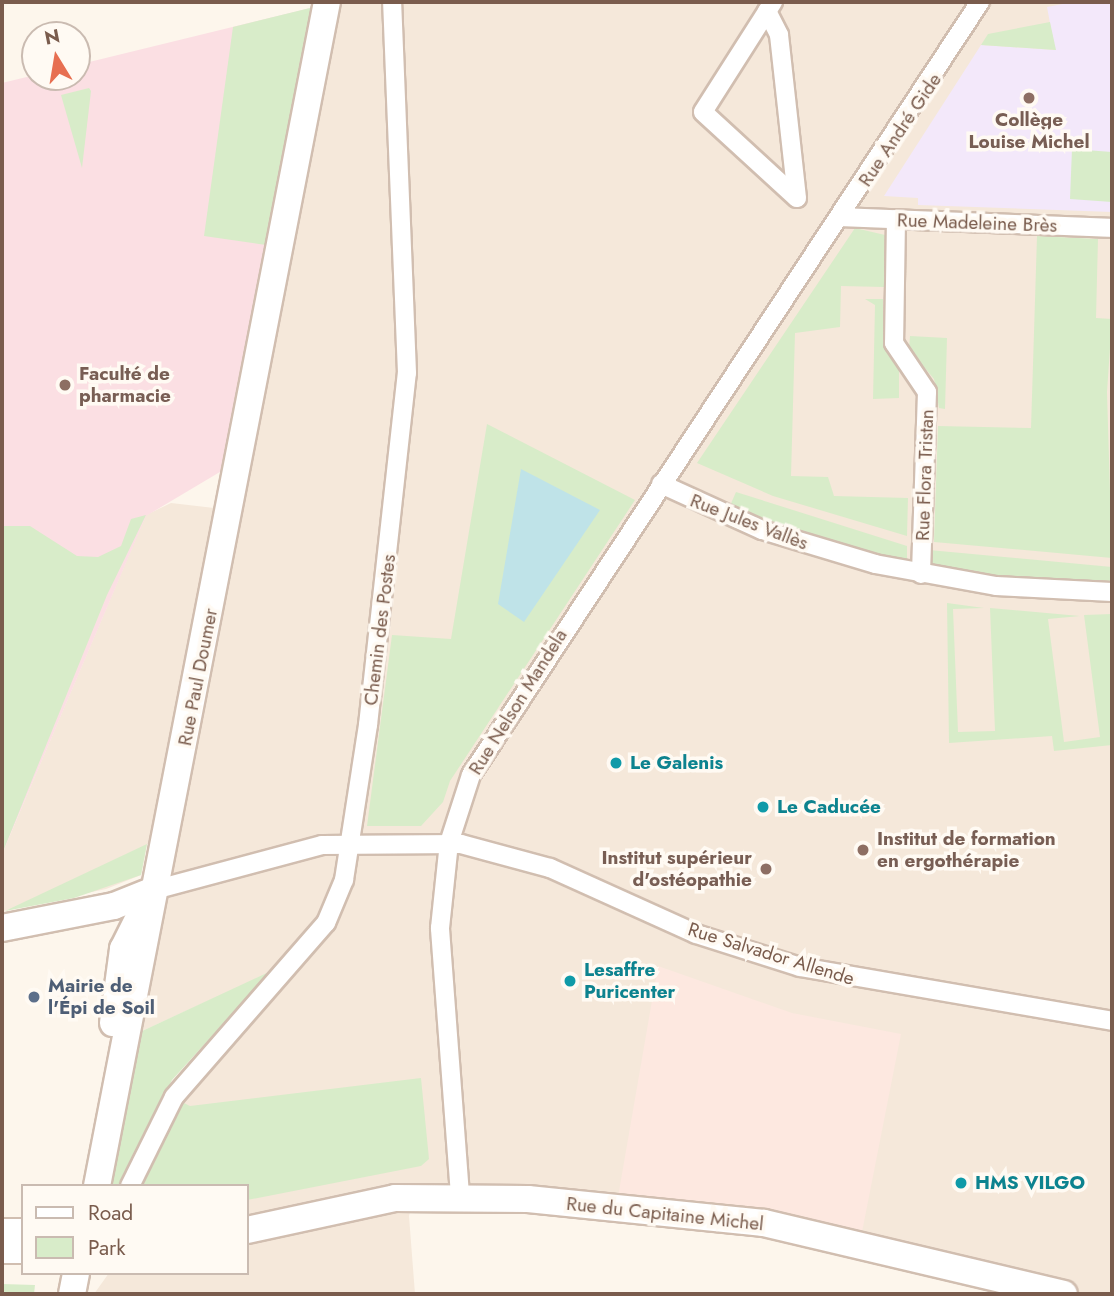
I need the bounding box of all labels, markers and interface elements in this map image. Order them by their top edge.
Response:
north arrow [21,21,91,91]
text: N [42,22,62,52]
street label: Rue André Gide [854,69,946,191]
marker: Collège Louise Michel [1021,90,1037,106]
place label: Collège Louise Michel [968,109,1090,153]
street label: Rue Madeleine Brès [897,209,1057,237]
place label: Faculté de pharmacie [79,363,171,407]
marker: Faculté de pharmacie [57,377,73,393]
street label: Rue Flora Tristan [911,409,939,541]
street label: Rue Jules Vallès [687,489,811,555]
street label: Chemin des Postes [359,553,401,707]
street label: Rue Paul Doumer [173,606,223,748]
street label: Rue Nelson Mandela [464,625,572,779]
place label: Le Galenis [630,752,723,774]
marker: Le Galenis [608,755,624,771]
place label: Le Caducée [777,796,881,818]
marker: Le Caducée [755,799,771,815]
place label: Institut de formation en ergothérapie [877,828,1056,872]
marker: Institut de formation en ergothérapie [855,842,871,858]
place label: Institut supérieur d'ostéopathie [601,847,752,891]
marker: Institut supérieur d'ostéopathie [758,861,774,877]
street label: Rue Salvador Allende [685,918,857,990]
place label: Lesaffre Puricenter [584,959,675,1003]
marker: Lesaffre Puricenter [562,973,578,989]
place label: Mairie de l'Épi de Soil [48,975,155,1019]
marker: Mairie de l'Épi de Soil [26,989,42,1005]
place label: HMS VILGO [975,1172,1085,1194]
marker: HMS VILGO [953,1175,969,1191]
legend [21,1184,248,1275]
street label: Rue du Capitaine Michel [565,1192,765,1236]
text: Road [88,1198,133,1228]
text: Park [88,1233,125,1263]

